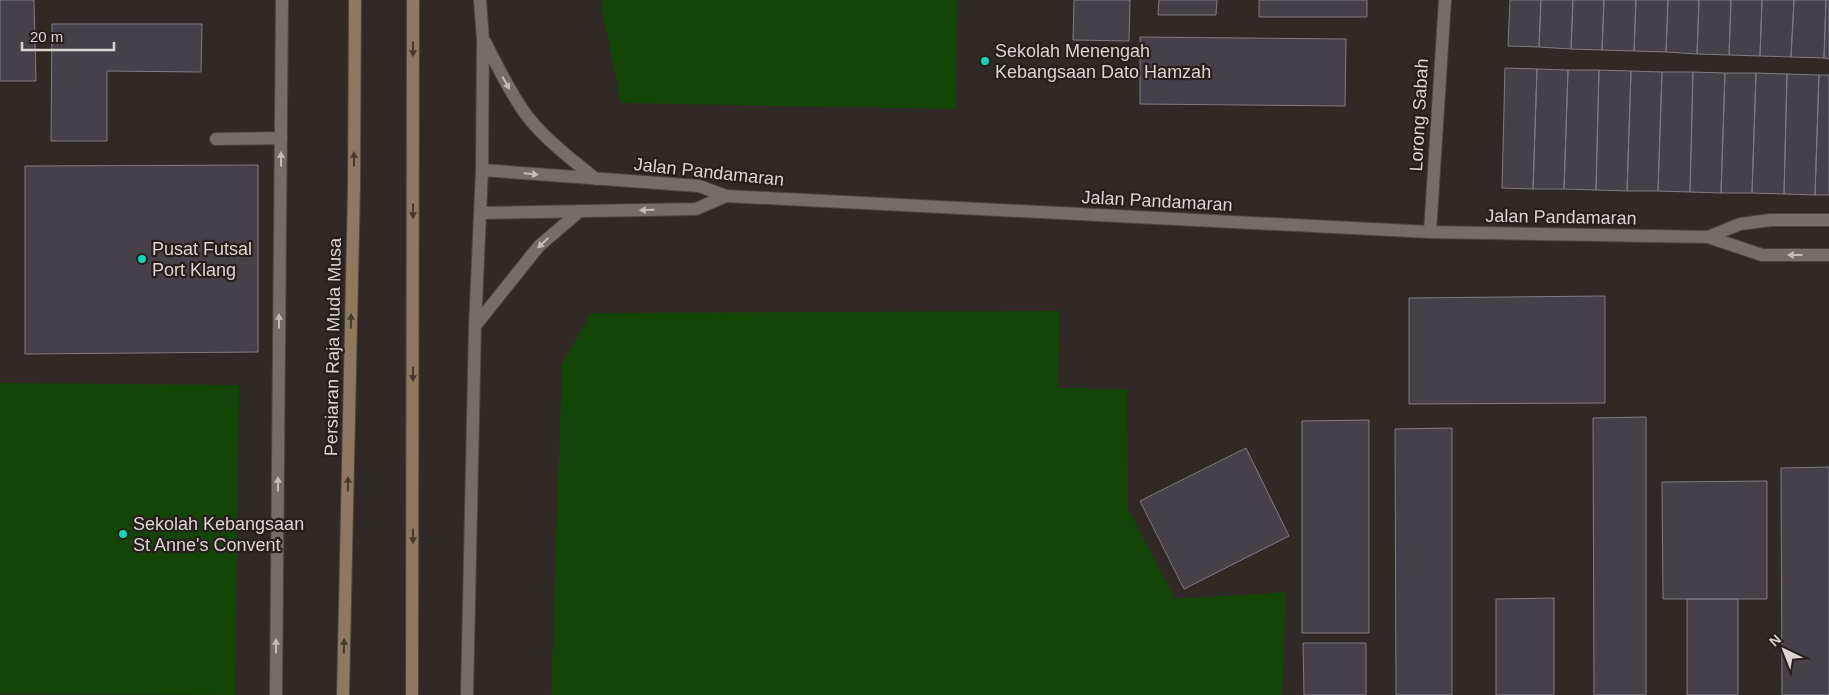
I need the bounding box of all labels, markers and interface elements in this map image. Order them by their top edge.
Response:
scale bar [22,20,115,52]
text: 20 m [30,28,63,45]
one-way arrow [409,41,417,57]
place label: Sekolah Menengah Kebangsaan Dato Hamzah [995,41,1211,82]
marker: Sekolah Menengah Kebangsaan Dato Hamzah [979,55,991,67]
street label: Lorong Sabah [1406,58,1432,172]
one-way arrow [502,75,510,90]
one-way arrow [277,151,285,167]
one-way arrow [350,151,358,167]
street label: Jalan Pandamaran [633,154,785,190]
one-way arrow [523,170,539,178]
street label: Jalan Pandamaran [1081,187,1233,215]
one-way arrow [409,203,417,219]
one-way arrow [639,206,655,214]
street label: Jalan Pandamaran [1485,206,1637,228]
street label: Persiaran Raja Muda Musa [321,237,345,456]
one-way arrow [538,237,550,249]
place label: Pusat Futsal Port Klang [152,239,252,280]
one-way arrow [1787,251,1803,259]
marker: Pusat Futsal Port Klang [136,253,148,265]
one-way arrow [275,313,283,329]
one-way arrow [348,313,356,329]
one-way arrow [409,366,417,382]
one-way arrow [274,476,282,492]
one-way arrow [344,476,352,492]
place label: Sekolah Kebangsaan St Anne's Convent [133,514,304,555]
marker: Sekolah Kebangsaan St Anne's Convent [117,528,129,540]
one-way arrow [409,528,417,544]
north arrow [1759,625,1809,675]
text: N [1766,631,1784,650]
one-way arrow [273,638,281,654]
one-way arrow [341,638,349,654]

